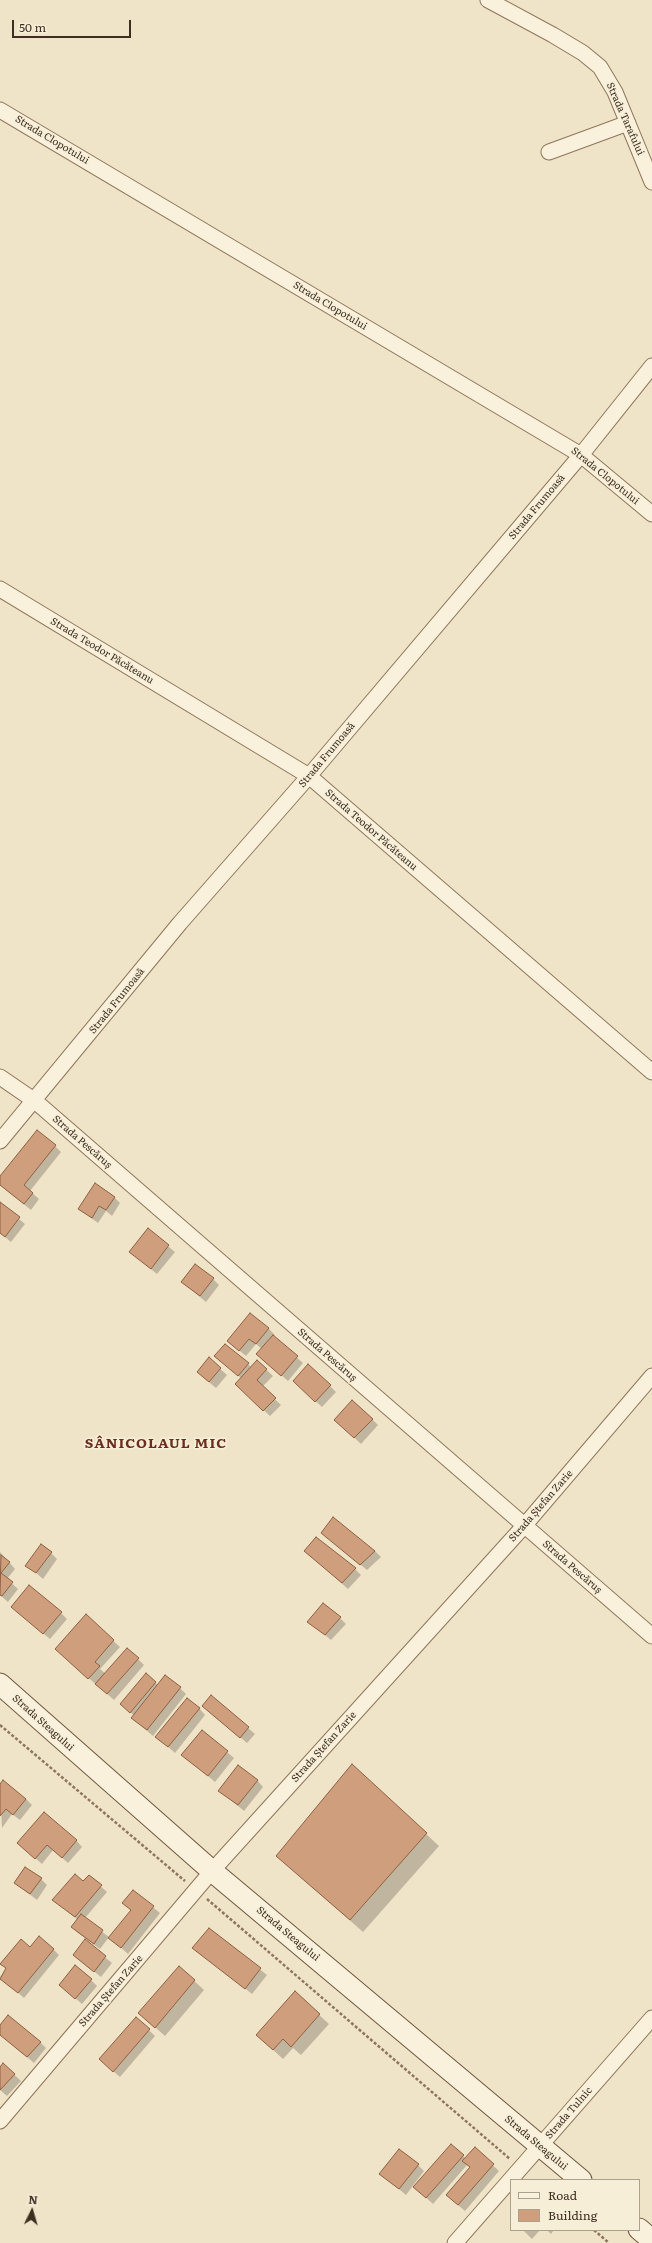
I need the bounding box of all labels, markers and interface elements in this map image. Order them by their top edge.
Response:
scale bar [14,12,133,38]
text: 50 m [19,18,46,36]
street label: Strada Tarafului [604,81,646,157]
street label: Strada Clopotului [13,113,91,167]
street label: Strada Clopotului [291,279,369,333]
street label: Strada Clopotului [569,445,641,507]
street label: Strada Frumoasă [506,472,568,542]
street label: Strada Teodor Păcăteanu [48,615,156,687]
street label: Strada Frumoasă [296,720,358,790]
street label: Strada Teodor Păcăteanu [322,787,420,873]
street label: Strada Frumoasă [87,966,147,1036]
street label: Strada Pescăruș [50,1113,114,1171]
street label: Strada Pescăruș [295,1326,359,1384]
district label: SÂNICOLAUL MIC [85,1436,227,1452]
street label: Strada Ștefan Zarie [507,1468,575,1544]
street label: Strada Pescăruș [540,1538,604,1596]
street label: Strada Steagului [10,1692,76,1754]
street label: Strada Ștefan Zarie [289,1709,359,1785]
street label: Strada Steagului [254,1904,322,1964]
street label: Strada Ștefan Zarie [77,1953,145,2029]
street label: Strada Tulnic [543,2085,595,2141]
street label: Strada Steagului [502,2113,570,2173]
legend [510,2179,640,2231]
text: Road [548,2186,577,2204]
north arrow [12,2191,52,2231]
text: N [28,2191,38,2207]
text: Building [548,2206,597,2224]

